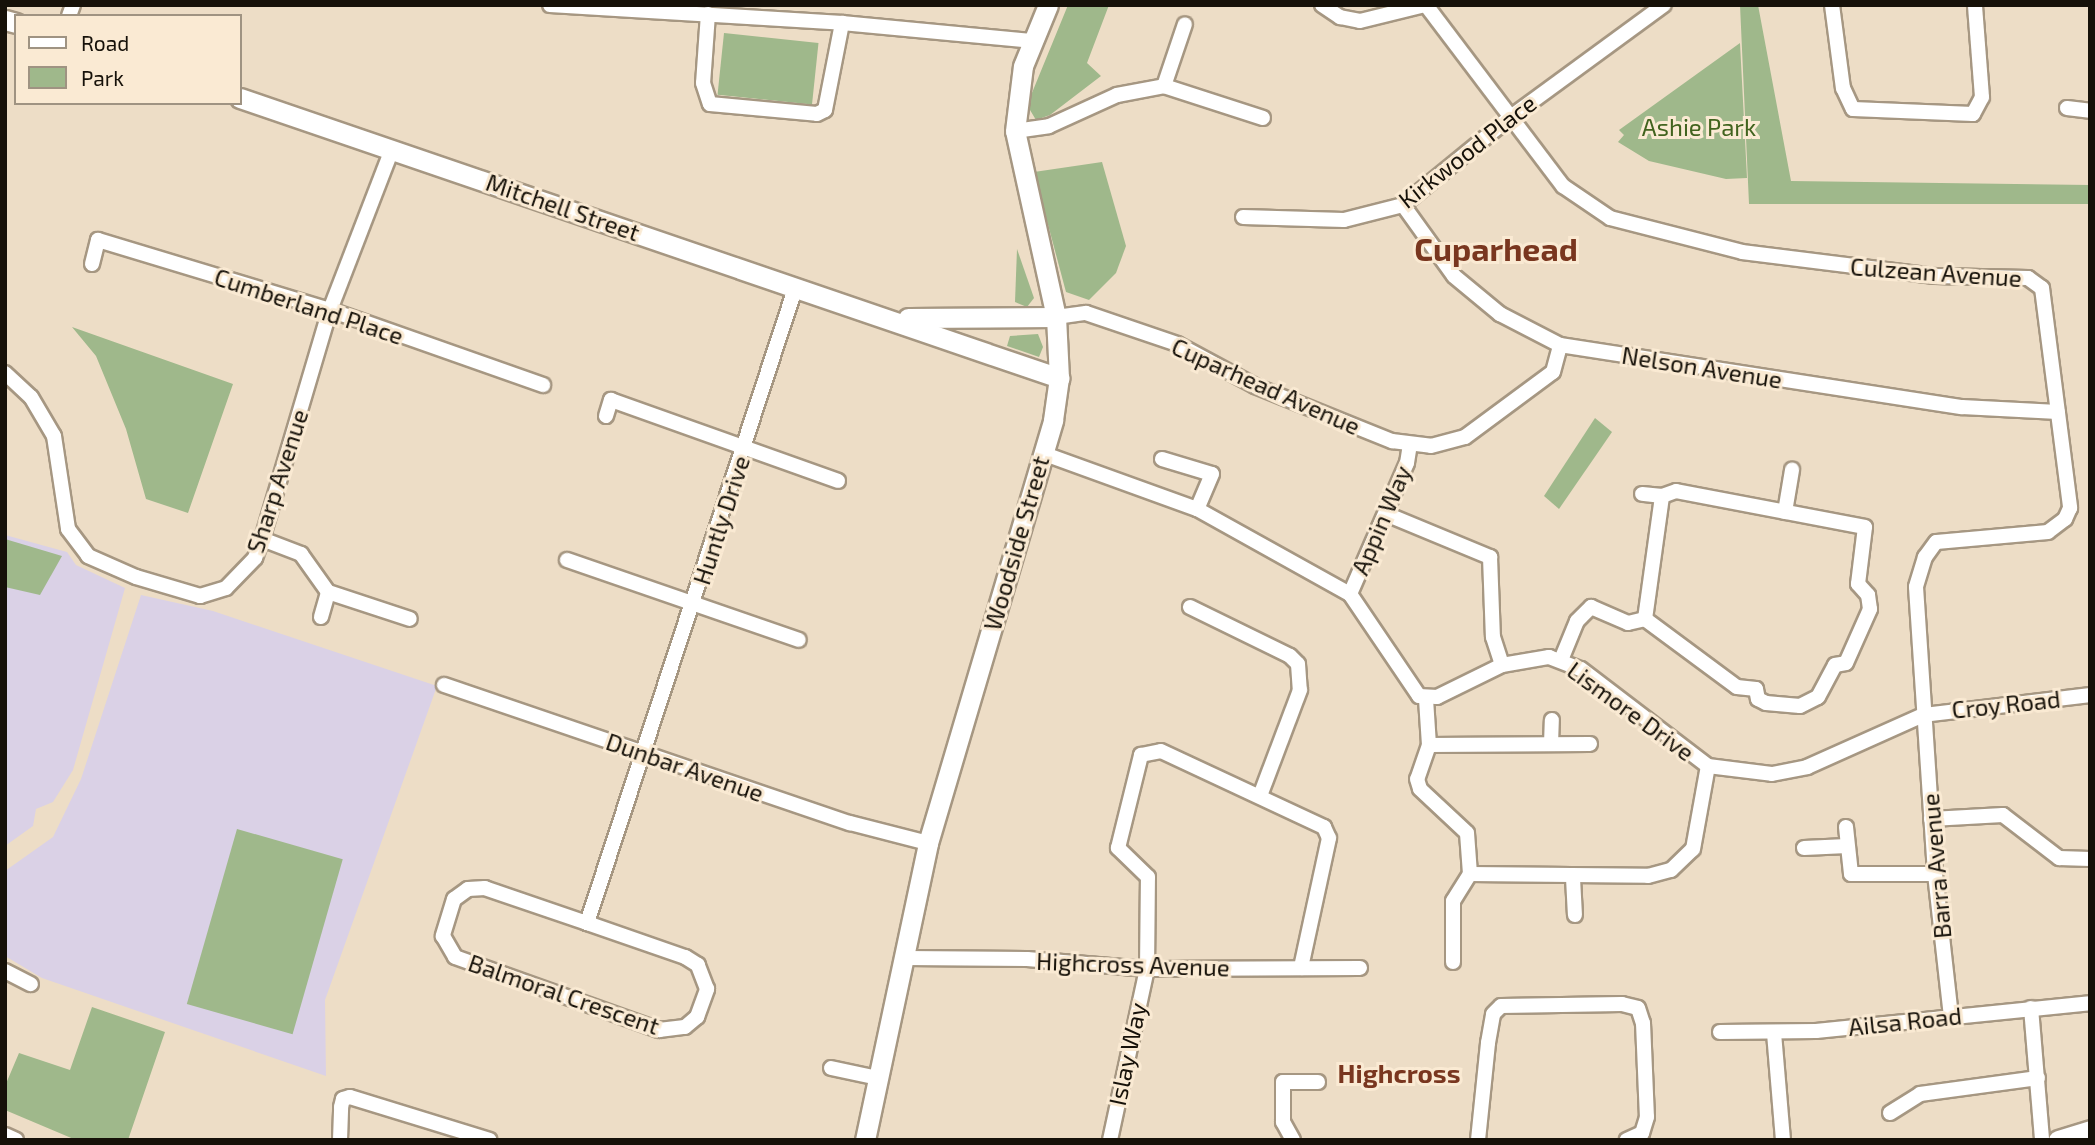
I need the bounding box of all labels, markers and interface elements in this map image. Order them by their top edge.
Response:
legend [14,14,242,105]
text: Road [81,30,129,55]
text: Park [81,65,124,90]
street label: Kirkwood Place [1392,88,1542,214]
park label: Ashie Park [1642,113,1756,141]
street label: Mitchell Street [482,167,644,247]
district label: Cuparhead [1414,229,1578,267]
street label: Culzean Avenue [1849,252,2023,292]
street label: Cumberland Place [211,262,407,350]
street label: Cuparhead Avenue [1167,331,1365,441]
street label: Nelson Avenue [1620,340,1784,394]
street label: Sharp Avenue [240,405,314,557]
street label: Huntly Drive [687,452,755,588]
street label: Woodside Street [977,452,1055,634]
street label: Appin Way [1345,461,1417,579]
street label: Lismore Drive [1562,655,1700,767]
street label: Croy Road [1950,684,2062,724]
street label: Dunbar Avenue [602,726,768,808]
street label: Barra Avenue [1915,792,1957,940]
street label: Highcross Avenue [1035,946,1231,982]
street label: Balmoral Crescent [464,948,664,1040]
street label: Islay Way [1102,1000,1152,1108]
street label: Ailsa Road [1847,1001,1963,1041]
district label: Highcross [1338,1057,1460,1089]

